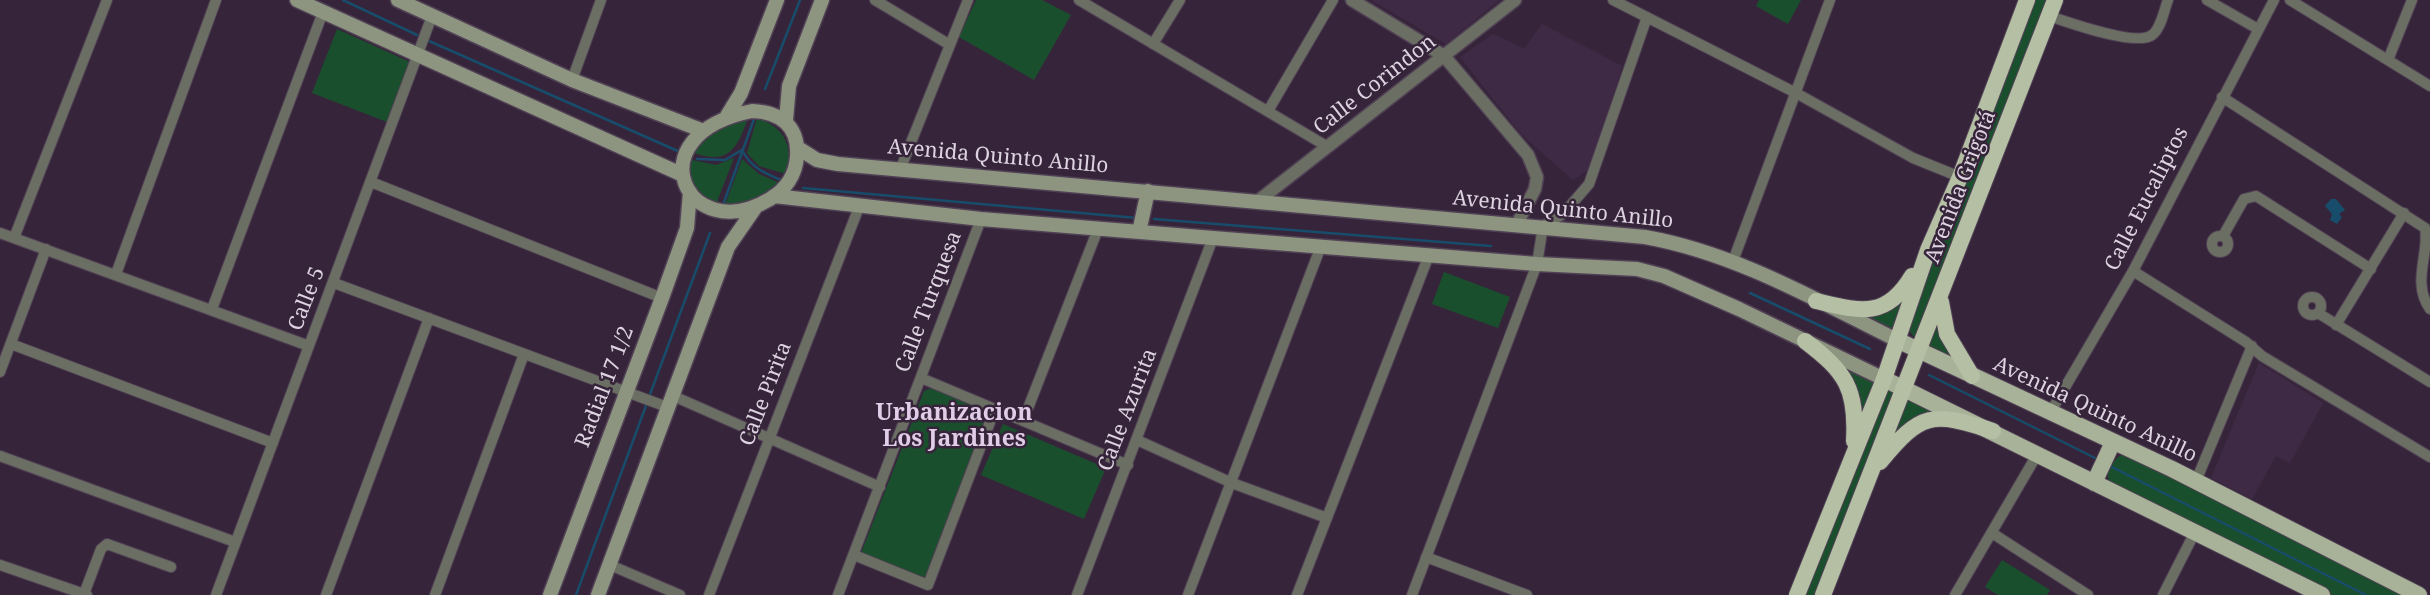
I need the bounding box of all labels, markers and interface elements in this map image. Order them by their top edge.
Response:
street label: Calle Corindon [1309,29,1441,141]
street label: Avenida Grigotá [1920,107,2002,267]
street label: Calle Eucaliptos [2100,123,2194,275]
street label: Avenida Quinto Anillo [886,135,1110,179]
street label: Avenida Quinto Anillo [1451,186,1675,234]
street label: Calle Turquesa [890,228,968,376]
street label: Calle 5 [283,264,331,334]
street label: Radial 17 1/2 [570,323,640,451]
street label: Calle Pirita [735,338,797,450]
street label: Calle Azurita [1093,345,1163,475]
street label: Avenida Quinto Anillo [1989,352,2201,468]
district label: Urbanizacion Los Jardines [875,399,1033,453]

